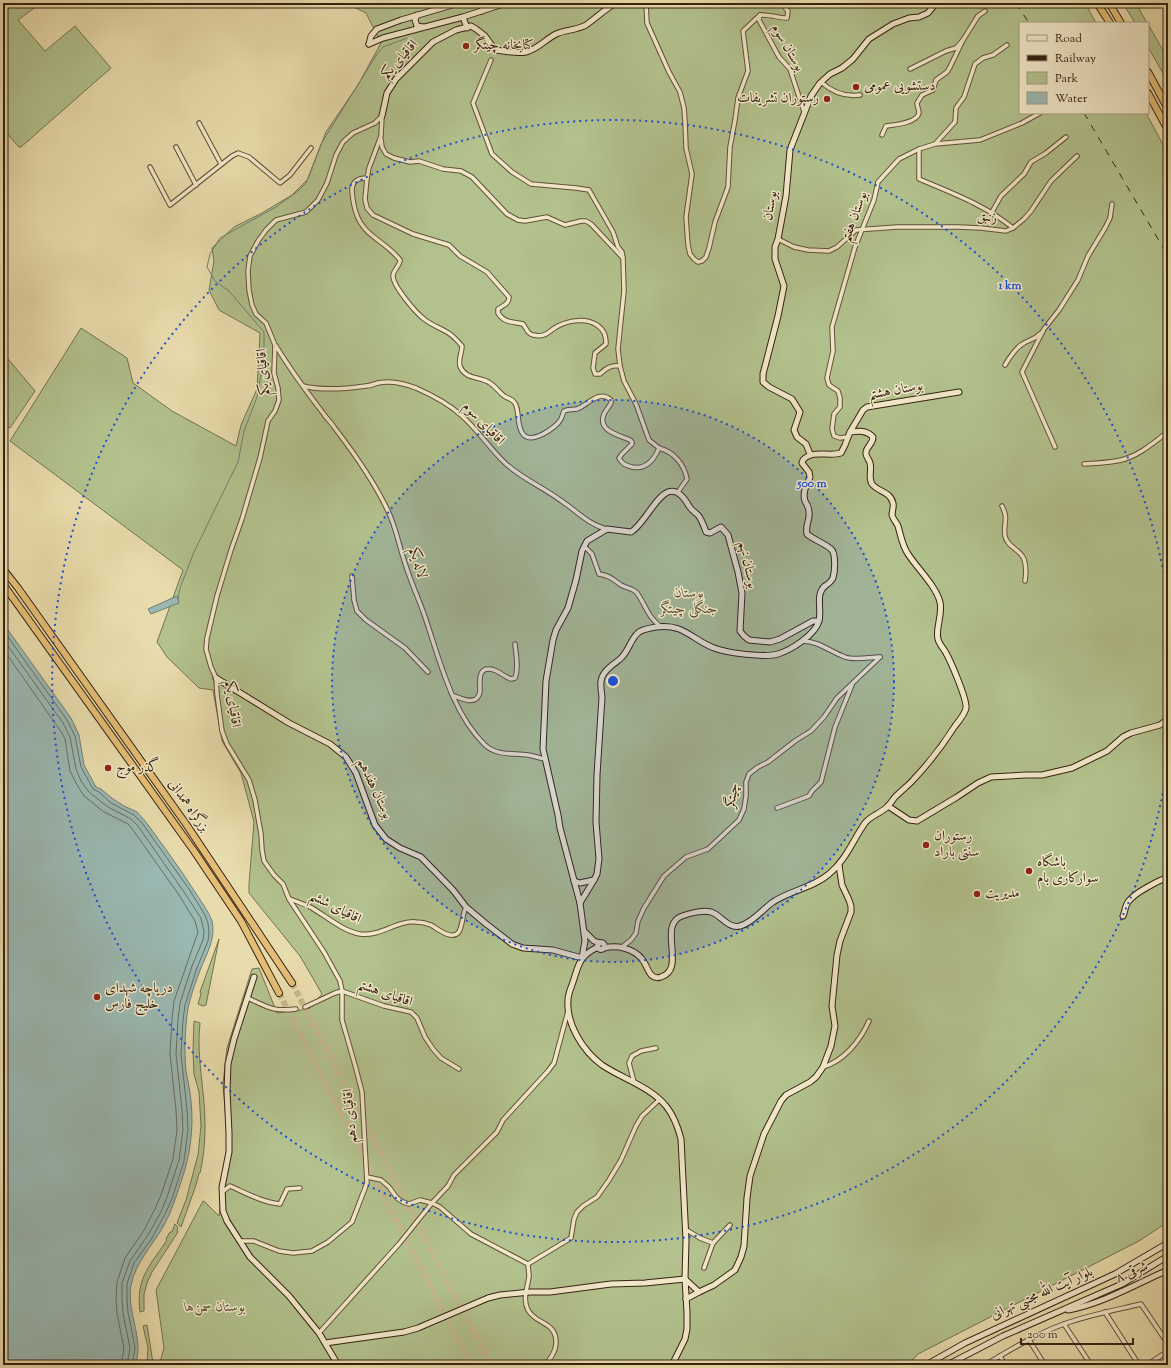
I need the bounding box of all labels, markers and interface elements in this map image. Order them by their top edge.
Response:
street label: بوستان سوم [764,20,809,76]
legend [1019,22,1149,114]
text: Road [1055,30,1082,48]
street label: اقاقیای یکم [377,36,425,86]
place label: کتابخانه چیتگر [472,36,534,56]
marker: کتابخانه چیتگر [461,41,471,51]
text: Railway [1055,50,1096,68]
text: Park [1055,70,1078,88]
place label: دستشویی عمومی [864,77,936,97]
marker: دستشویی عمومی [851,82,861,92]
place label: رستوران تشریفات [737,89,819,109]
text: Water [1055,90,1088,108]
marker: رستوران تشریفات [822,94,832,104]
street label: بوستان [759,189,784,223]
street label: بوستان هفتم [837,189,875,246]
street label: زنبق [976,207,998,229]
text: 1 km [997,277,1022,295]
street label: اقاقیای یکم [252,348,278,396]
street label: بوستان هشتم [867,376,926,408]
street label: اقاقیای سوم [456,398,509,451]
text: 500 m [796,475,827,493]
street label: بوستان نهم [730,540,762,591]
street label: لاله یکم [401,545,431,582]
park label: بوستان جنگلی چیتگر [659,584,718,620]
centre of rings [606,674,620,688]
street label: اقاقیای یکم [217,679,245,729]
street label: بوستان هفدهم [349,755,397,824]
place label: گذر موج [116,756,159,779]
marker: گذر موج [103,763,113,773]
street label: بزرگراه همدانی [162,775,215,837]
street label: چیتگر [721,782,745,812]
place label: رستوران سنتی باراد [934,827,979,863]
marker: رستوران سنتی باراد [921,840,931,850]
place label: باشگاه سوارکاری بام [1037,852,1099,890]
marker: باشگاه سوارکاری بام [1024,866,1034,876]
place label: مدیریت [985,884,1020,904]
street label: اقاقیای ششم [305,886,364,931]
marker: مدیریت [972,889,982,899]
street label: اقاقیای هشتم [354,975,415,1015]
place label: دریاچه شهدای خلیج فارس [105,979,173,1016]
marker: دریاچه شهدای خلیج فارس [92,992,102,1002]
street label: اقاقیای دهم [339,1088,365,1144]
street label: ۸ شرقی [1113,1257,1152,1289]
street label: بلوار آیت الله مجتبی تهرانی [986,1260,1097,1326]
park label: بوستان سمن‌ها [183,1298,246,1318]
scale bar [1021,1320,1133,1346]
text: 200 m [1027,1326,1058,1344]

